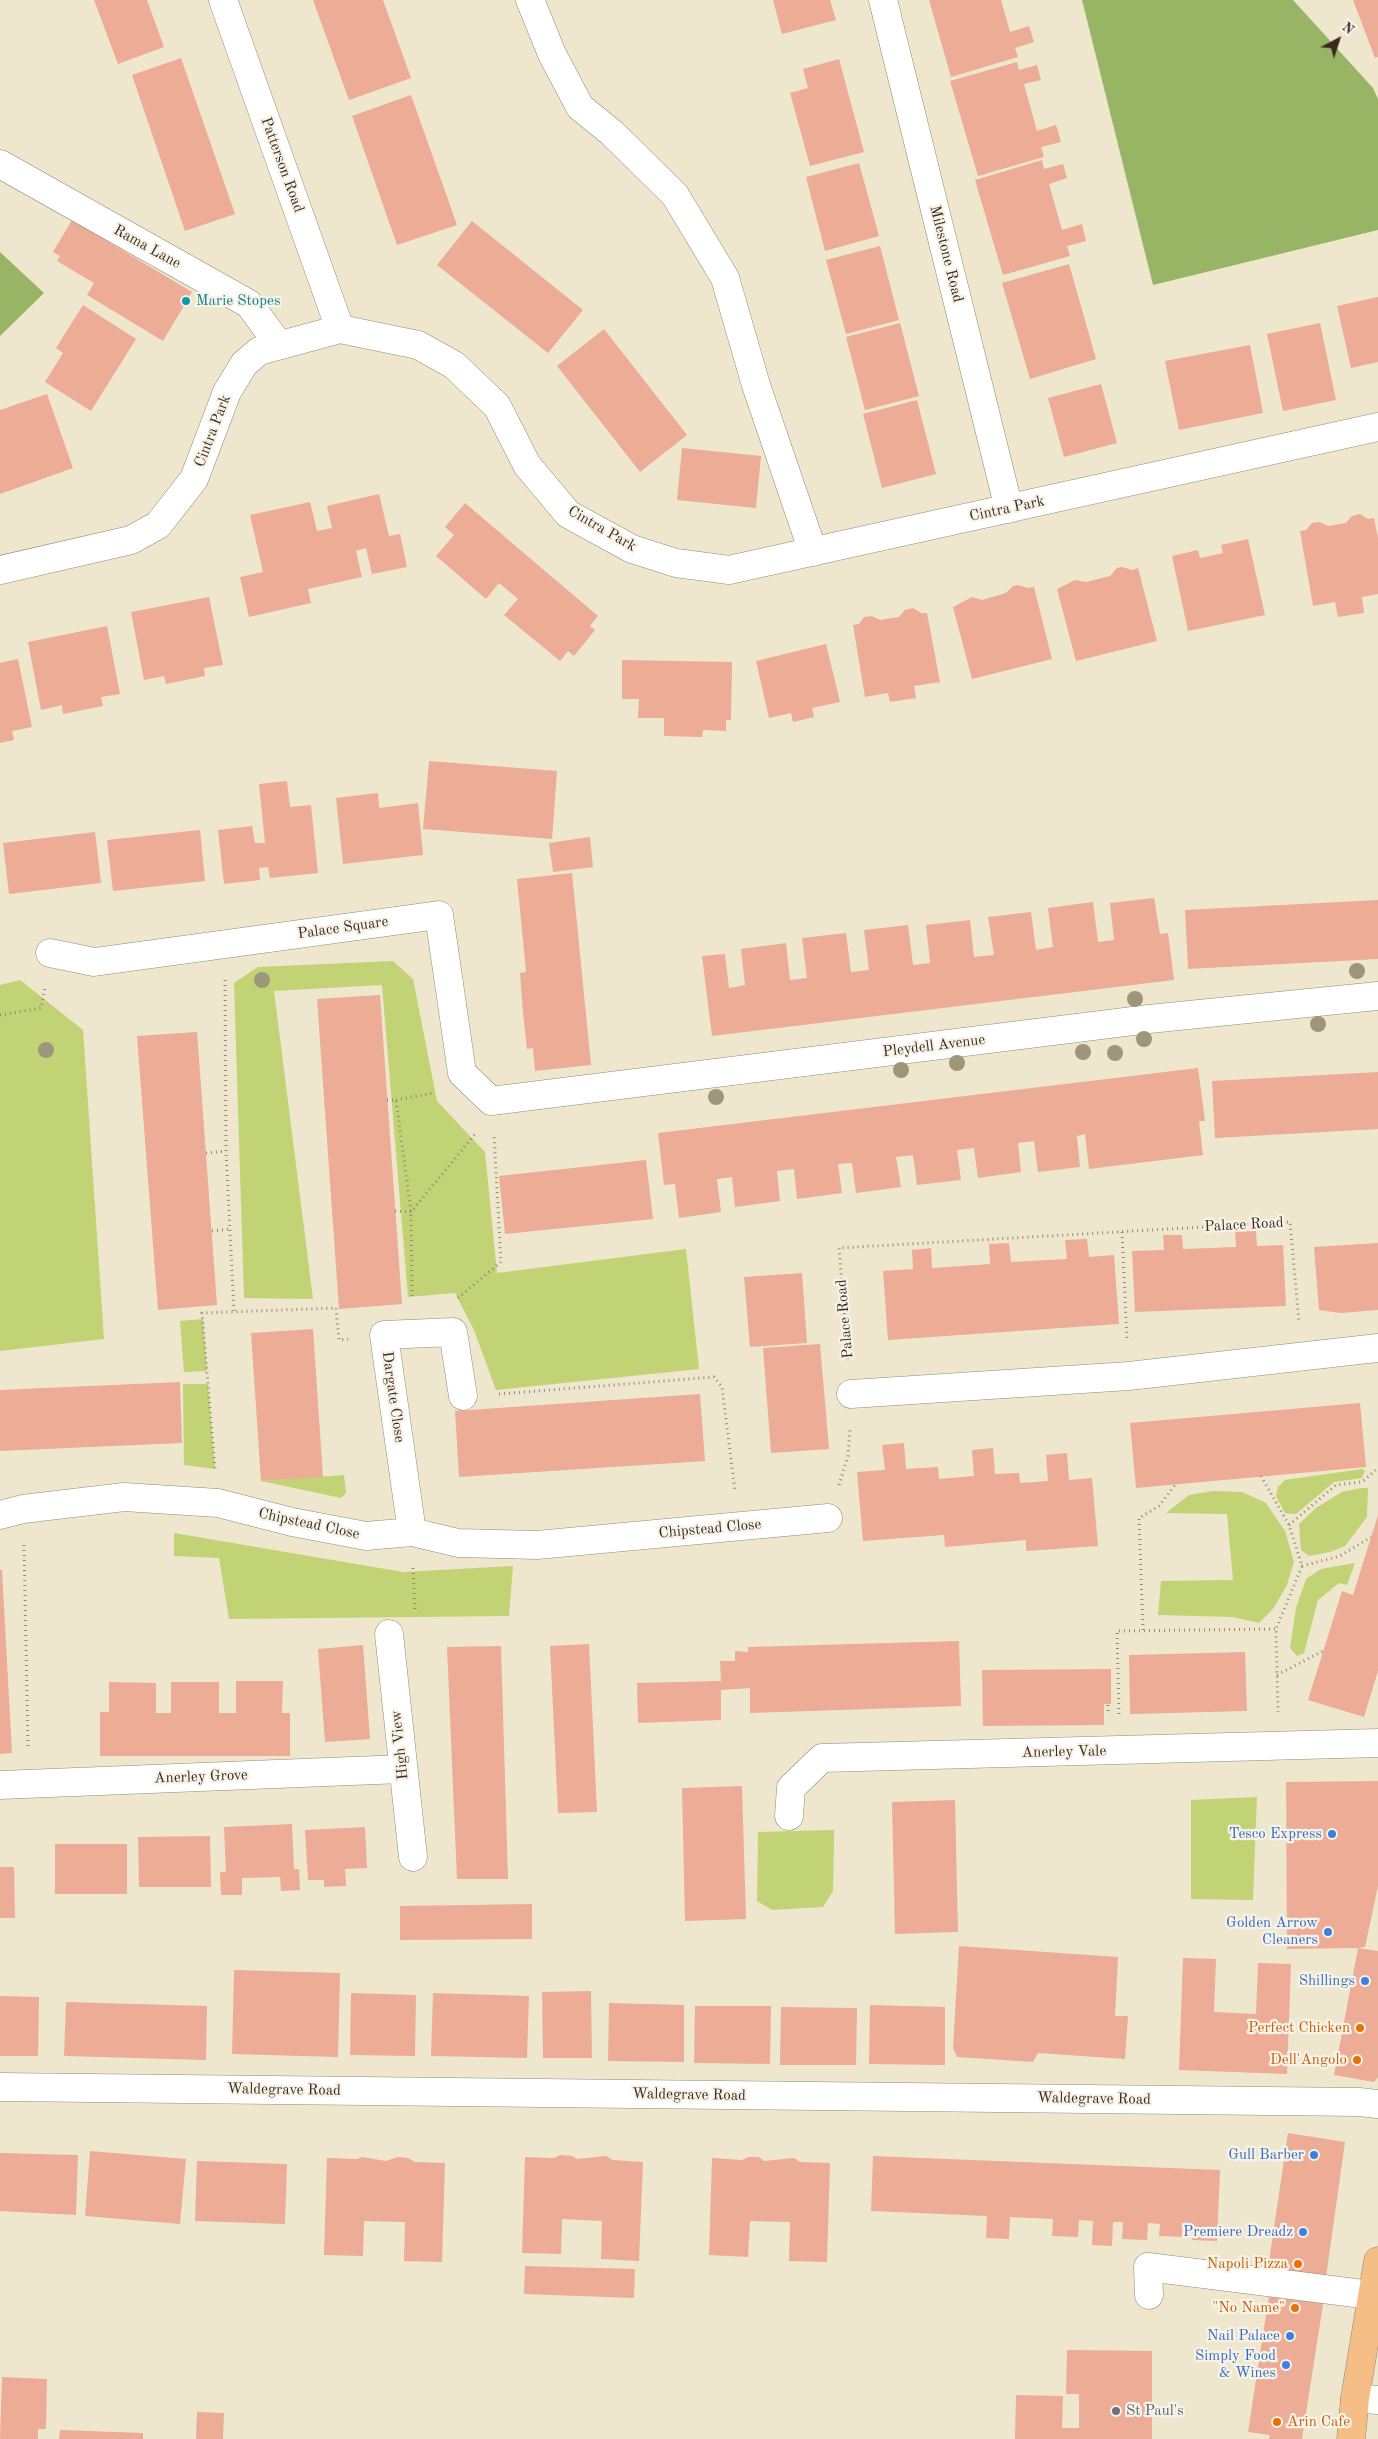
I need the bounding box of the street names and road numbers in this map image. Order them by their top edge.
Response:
street label: Patterson Road [256,115,308,215]
street label: Milestone Road [925,204,967,304]
street label: Rama Lane [110,221,184,273]
street label: Cintra Park [191,392,235,470]
street label: Cintra Park [968,492,1046,526]
street label: Cintra Park [565,502,639,556]
street label: Palace Square [297,913,389,943]
street label: Pleydell Avenue [882,1031,986,1061]
street label: Palace Road [1204,1214,1284,1236]
street label: Palace Road [833,1279,857,1359]
street label: Dargate Close [378,1350,408,1444]
street label: Chipstead Close [257,1504,361,1544]
street label: Chipstead Close [658,1516,762,1542]
street label: High View [387,1709,413,1781]
street label: Anerley Vale [1022,1742,1106,1762]
street label: Anerley Grove [154,1766,248,1788]
street label: Waldegrave Road [227,2080,341,2100]
street label: Waldegrave Road [632,2085,746,2105]
street label: Waldegrave Road [1037,2089,1151,2109]

